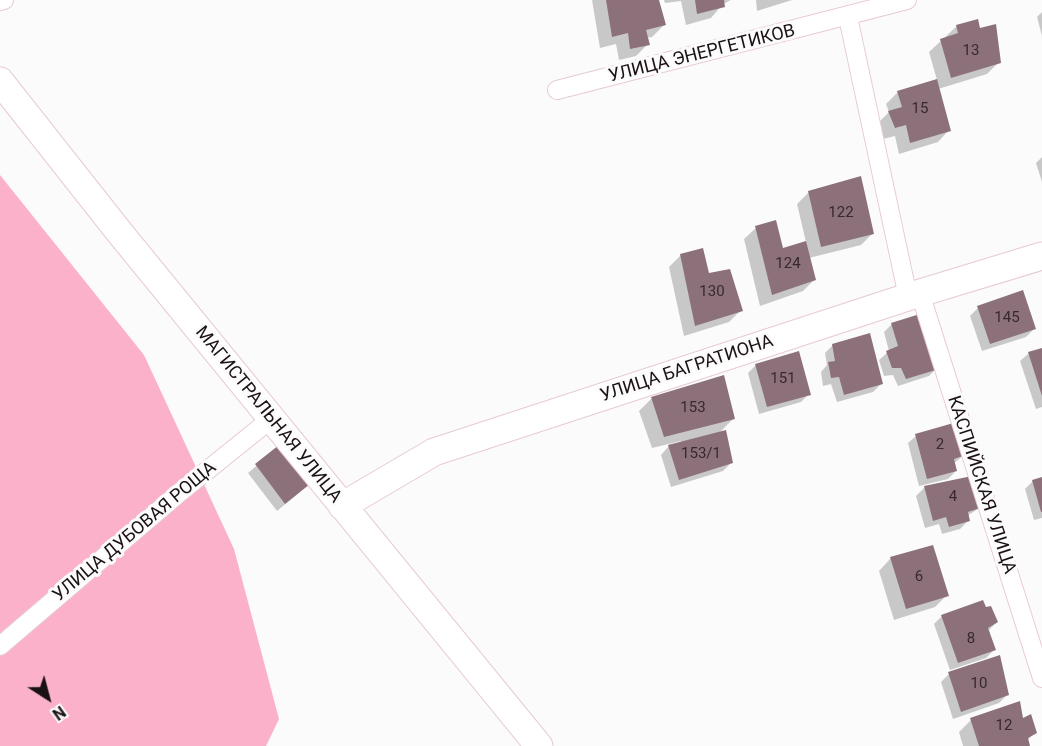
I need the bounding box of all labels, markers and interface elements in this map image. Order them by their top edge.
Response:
street label: УЛИЦА ЭНЕРГЕТИКОВ [607,20,797,88]
house number: 13 [963,42,979,60]
house number: 15 [912,100,928,118]
house number: 122 [828,204,854,222]
house number: 124 [775,255,801,273]
house number: 130 [699,283,725,301]
house number: 145 [994,309,1020,327]
street label: МАГИСТРАЛЬНАЯ УЛИЦА [190,322,346,508]
street label: УЛИЦА БАГРАТИОНА [598,331,776,407]
house number: 151 [770,370,796,388]
street label: КАСПИЙСКАЯ УЛИЦА [942,393,1020,577]
house number: 153 [680,399,706,417]
house number: 2 [936,436,944,454]
house number: 153/1 [681,445,721,463]
street label: УЛИЦА ДУБОВАЯ РОЩА [49,457,221,607]
house number: 4 [949,488,957,506]
house number: 6 [915,568,923,586]
house number: 8 [967,630,975,648]
north arrow [18,668,78,728]
house number: 10 [971,675,987,693]
text: N [49,702,69,724]
house number: 12 [996,717,1012,735]

